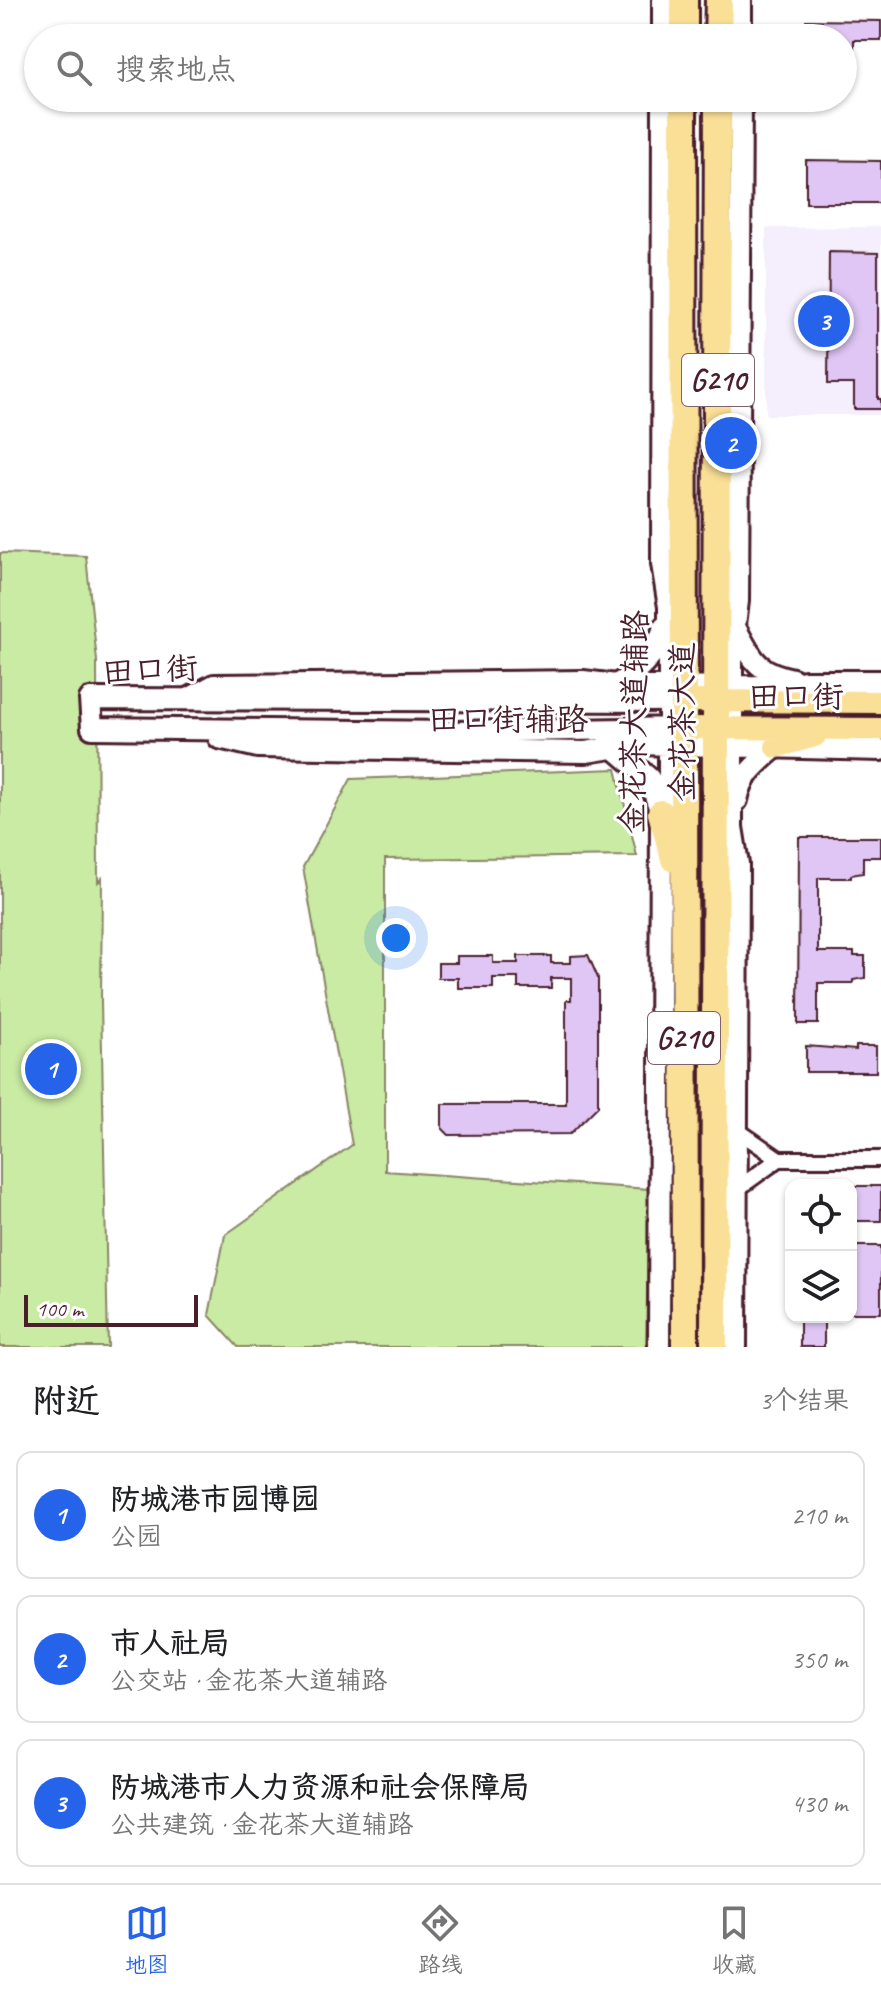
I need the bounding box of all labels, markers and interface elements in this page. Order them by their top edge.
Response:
search box [24,24,857,112]
icon: search [52,46,96,90]
text: 搜索地点 [116,50,236,88]
pin: 3 [798,291,850,351]
road number: G210 [682,354,754,406]
pin: 2 [705,413,757,473]
street label: 金花茶大道辅路 [612,610,656,834]
street label: 金花茶大道 [662,642,703,802]
street label: 田口街 [101,647,199,693]
street label: 田口街 [748,676,844,717]
street label: 田口街辅路 [428,699,588,740]
your location [376,918,416,958]
road number: G210 [648,1012,720,1064]
pin: 1 [25,1039,77,1099]
map controls [785,1179,857,1323]
button: locate [785,1179,857,1251]
button: layers [785,1251,857,1323]
scale bar [24,1291,198,1327]
text: 100 m [36,1295,83,1323]
text: 附近 [32,1379,100,1422]
text: 3个结果 [759,1384,849,1417]
text: 防城港市园博园 [110,1480,320,1518]
text: 1 [54,1499,66,1532]
text: 210 m [791,1499,847,1532]
text: 公园 [110,1520,162,1553]
text: 市人社局 [110,1624,230,1662]
text: 2 [54,1643,66,1676]
text: 350 m [791,1643,847,1676]
text: 公交站 · 金花茶大道辅路 [110,1664,387,1697]
text: 防城港市人力资源和社会保障局 [110,1768,530,1806]
text: 3 [54,1787,66,1820]
text: 430 m [791,1787,847,1820]
text: 公共建筑 · 金花茶大道辅路 [110,1808,413,1841]
tab: 地图 [125,1901,169,1979]
tab: 路线 [418,1901,462,1979]
tab: 收藏 [712,1901,756,1979]

